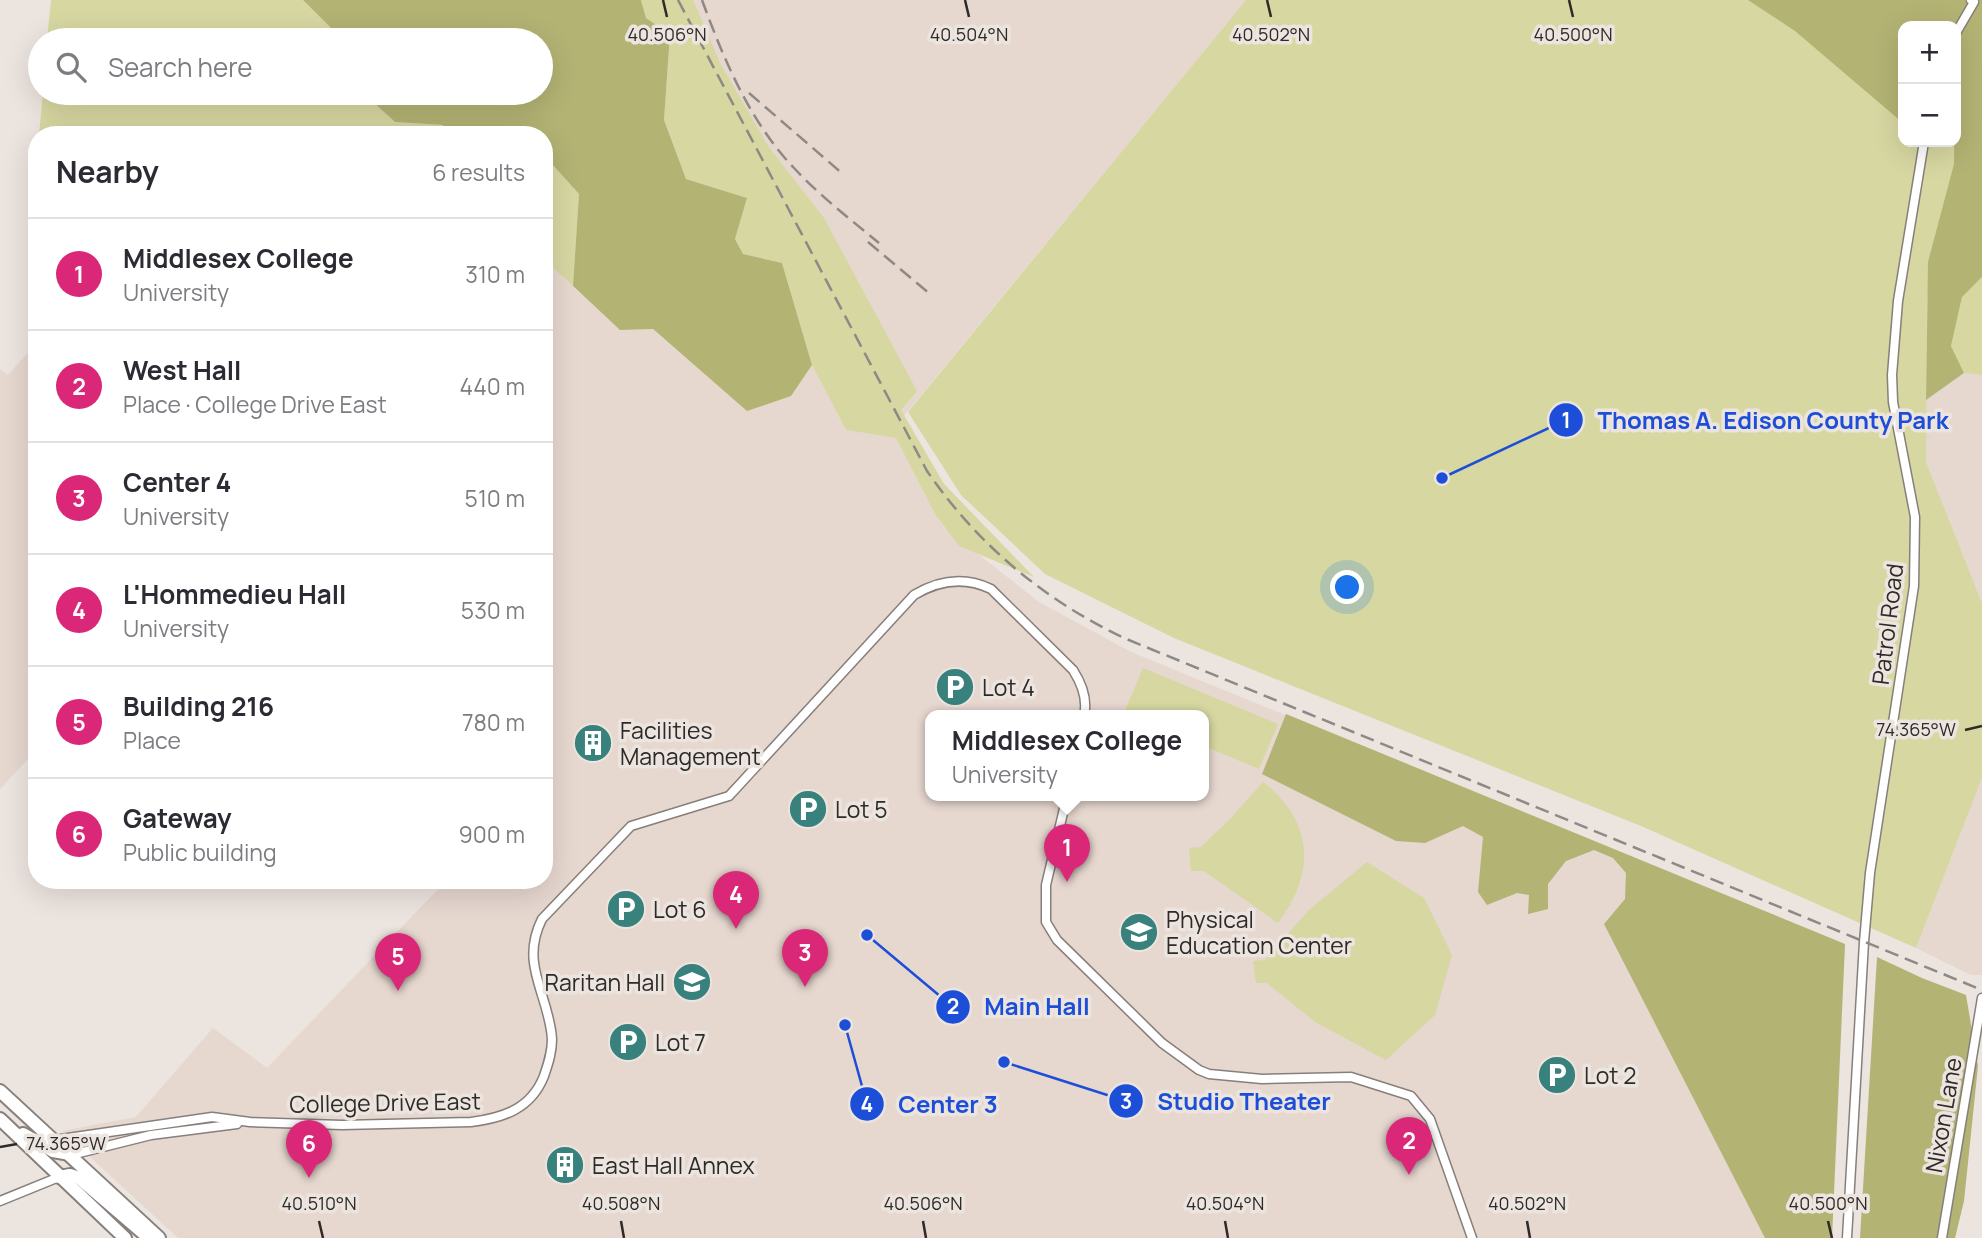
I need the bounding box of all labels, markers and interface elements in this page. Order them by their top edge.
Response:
map controls [1898,21,1961,147]
button: + [1898,21,1961,84]
text: 40.506°N [627,22,707,46]
text: 40.504°N [930,22,1008,46]
text: 40.502°N [1232,22,1310,46]
text: 40.500°N [1534,22,1612,46]
search box [28,28,553,105]
icon: search [52,48,90,86]
text: Search here [108,49,253,85]
button: − [1898,84,1961,147]
text: Nearby [56,151,159,192]
text: 6 results [432,156,525,188]
text: Middlesex College [123,240,354,276]
text: 1 [74,258,84,290]
text: 310 m [465,258,525,290]
text: University [123,276,229,308]
text: West Hall [123,352,241,388]
text: 2 [72,370,86,402]
text: 440 m [460,370,525,402]
text: Place · College Drive East [123,388,387,420]
callout: Thomas A. Edison County Park [1549,398,1963,443]
text: Thomas A. Edison County Park [1597,403,1950,436]
text: 1 [1561,406,1571,434]
text: Center 4 [123,464,231,500]
text: 3 [72,482,86,514]
text: 510 m [465,482,525,514]
text: University [123,500,229,532]
street label: Patrol Road [1864,562,1910,686]
your location [1330,570,1364,604]
text: L'Hommedieu Hall [123,576,346,612]
text: 4 [72,594,86,626]
text: 530 m [461,594,525,626]
text: University [123,612,229,644]
parking icon: Lot 4 [934,666,976,708]
place label: Lot 4 [982,671,1035,703]
text: Building 216 [123,688,274,724]
text: 5 [72,706,86,738]
text: 780 m [462,706,525,738]
popup [925,710,1209,801]
place label: Facilities Management [620,714,761,772]
text: 74.365°W [1876,717,1956,741]
building icon: Facilities Management [572,722,614,764]
text: Middlesex College [952,722,1182,758]
text: Place [123,724,181,756]
text: University [952,758,1058,790]
parking icon: Lot 5 [787,788,829,830]
place label: Lot 5 [835,793,887,825]
text: Gateway [123,800,232,836]
text: 6 [72,818,86,850]
text: 900 m [459,818,525,850]
pin: 1 [1044,824,1090,882]
text: Public building [123,836,277,868]
pin: 4 [713,871,759,929]
parking icon: Lot 6 [605,888,647,930]
place label: Lot 6 [653,893,706,925]
place label: Physical Education Center [1166,903,1352,961]
school or university icon: Physical Education Center [1118,911,1160,953]
pin: 3 [782,929,828,987]
pin: 5 [375,933,421,991]
school or university icon: Raritan Hall [671,961,713,1003]
place label: Raritan Hall [545,966,665,998]
callout: Main Hall [935,984,1104,1029]
text: Main Hall [984,989,1090,1022]
text: 2 [947,992,959,1020]
parking icon: Lot 7 [607,1021,649,1063]
place label: Lot 7 [655,1026,706,1058]
parking icon: Lot 2 [1536,1054,1578,1096]
street label: Nixon Lane [1917,1055,1969,1175]
place label: Lot 2 [1584,1059,1636,1091]
callout: Studio Theater [1108,1079,1345,1124]
callout: Center 3 [850,1082,1012,1127]
street label: College Drive East [289,1084,481,1120]
text: Studio Theater [1157,1084,1331,1117]
text: Center 3 [898,1087,998,1120]
text: 3 [1120,1087,1132,1115]
text: 4 [861,1090,873,1118]
pin: 2 [1386,1117,1432,1175]
pin: 6 [286,1120,332,1178]
text: 74.365°W [26,1131,106,1155]
building icon: East Hall Annex [544,1144,586,1186]
place label: East Hall Annex [592,1149,755,1181]
text: 40.510°N [282,1191,356,1215]
text: 40.508°N [582,1191,660,1215]
text: 40.506°N [883,1191,963,1215]
text: 40.504°N [1186,1191,1264,1215]
text: 40.502°N [1488,1191,1566,1215]
text: 40.500°N [1789,1191,1867,1215]

